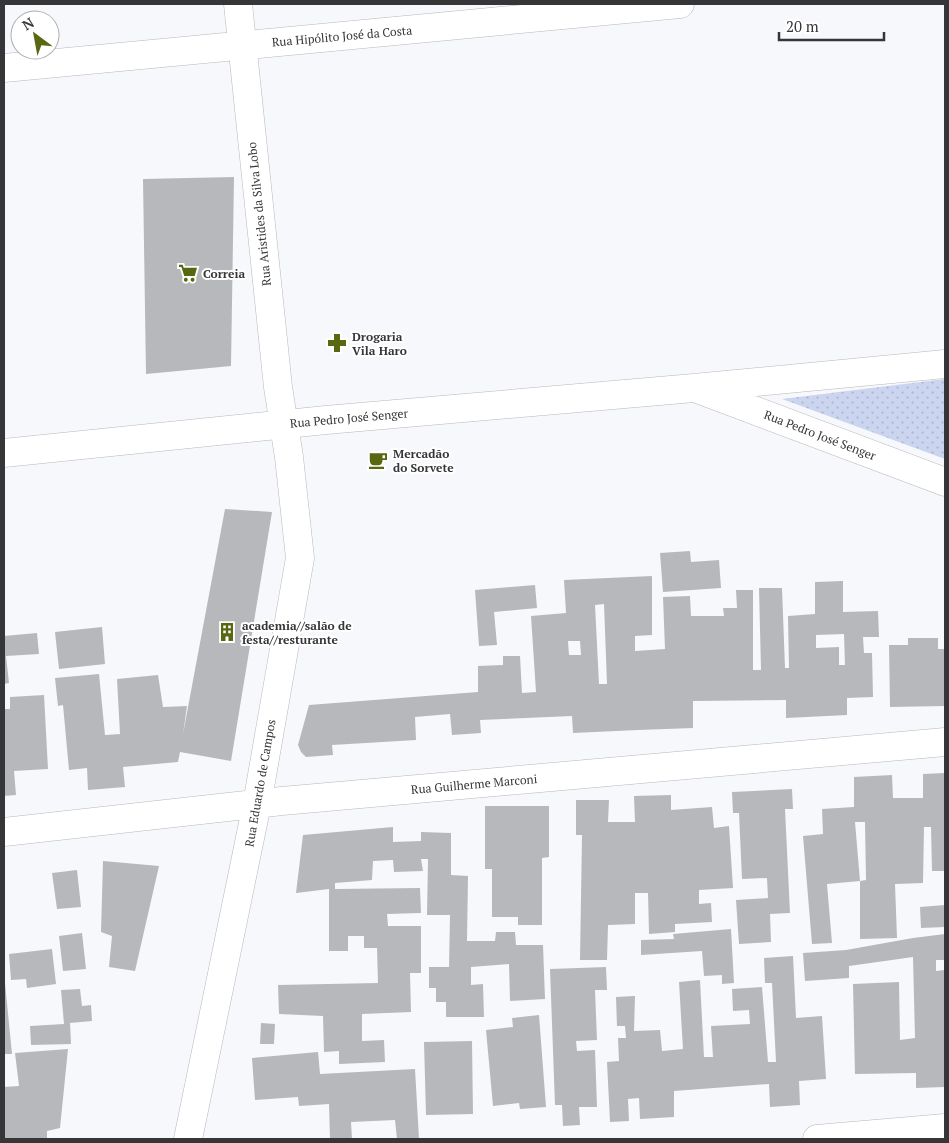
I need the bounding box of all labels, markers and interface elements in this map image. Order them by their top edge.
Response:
north arrow [10,10,60,60]
scale bar [779,10,884,42]
text: N [18,12,38,34]
text: 20 m [786,16,819,36]
street label: Rua Hipólito José da Costa [271,22,413,50]
street label: Rua Aristides da Silva Lobo [244,141,274,287]
supermarket icon: Correia [177,262,199,284]
place label: Correia [203,266,245,281]
place label: Drogaria Vila Haro [352,329,407,358]
pharmacy icon: Drogaria Vila Haro [326,332,348,354]
street label: Rua Pedro José Senger [289,405,409,431]
street label: Rua Pedro José Senger [762,407,878,463]
place label: Mercadão do Sorvete [393,446,454,475]
cafe icon: Mercadão do Sorvete [367,449,389,471]
place label: academia//salão de festa//resturante [242,618,352,647]
building icon: academia//salão de festa//resturante [216,621,238,643]
street label: Rua Eduardo de Campos [241,718,279,848]
street label: Rua Guilherme Marconi [410,771,538,797]

